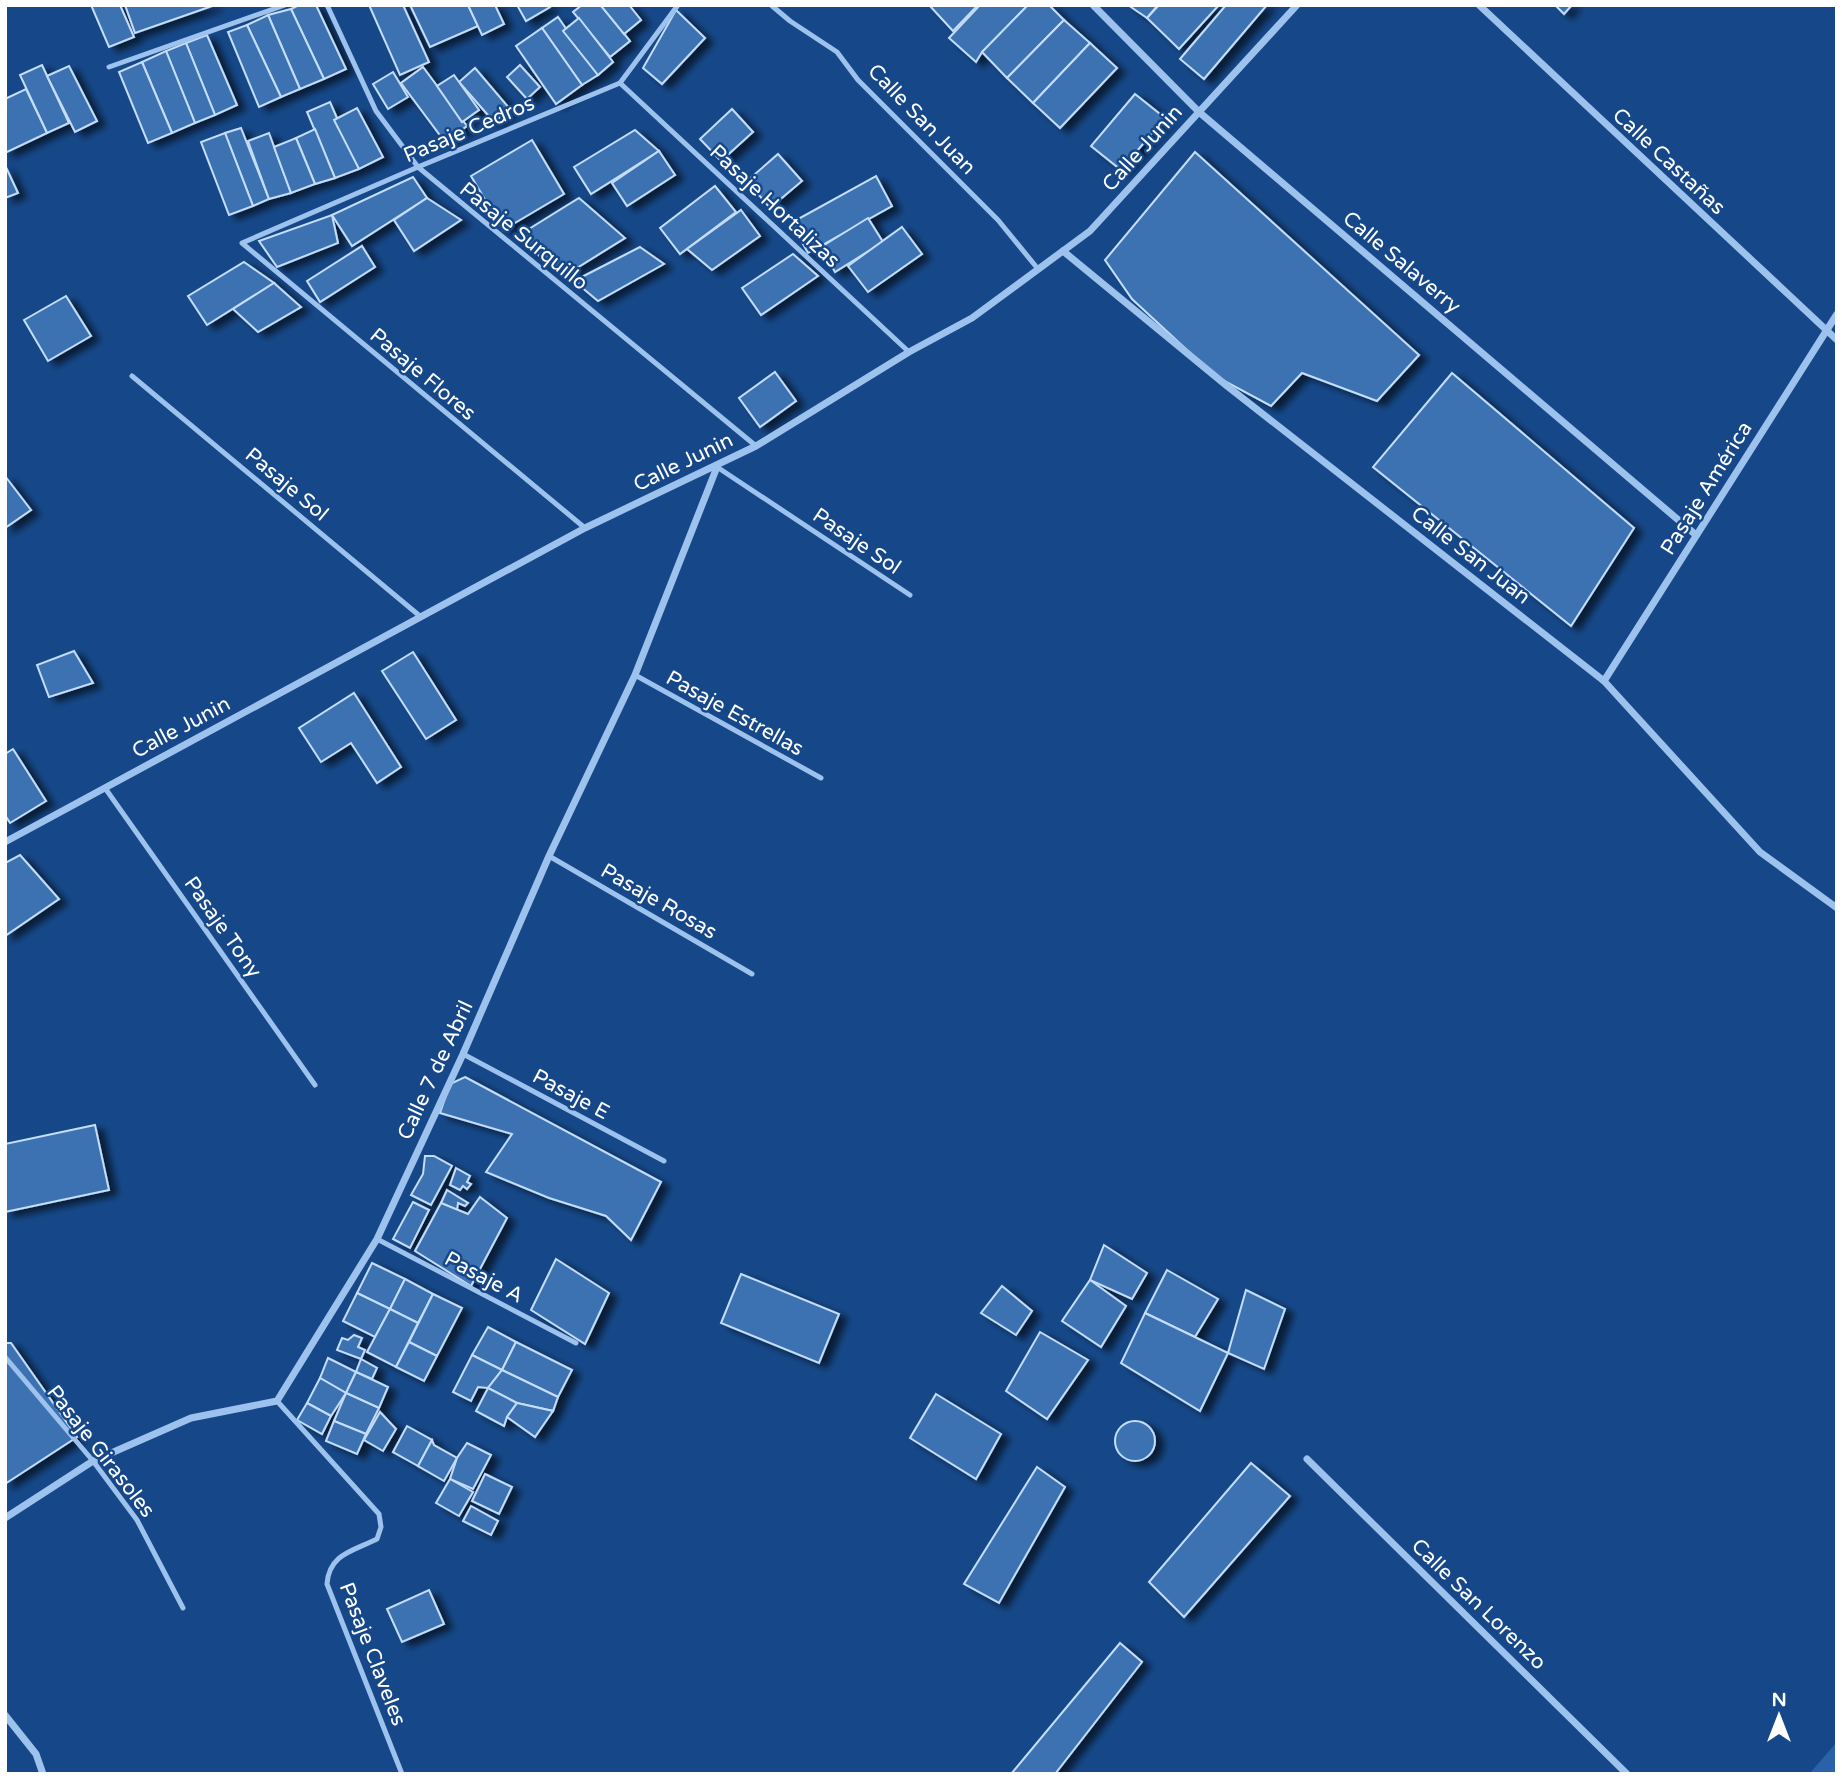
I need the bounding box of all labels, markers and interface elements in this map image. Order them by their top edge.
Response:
street label: Calle San Juan [863,59,981,180]
street label: Pasaje Cedros [400,91,538,168]
street label: Calle Junin [1097,100,1188,197]
street label: Calle Castañas [1607,103,1730,220]
street label: Pasaje Hortalizas [704,140,845,273]
street label: Pasaje Surquillo [455,177,593,296]
street label: Calle Salaverry [1338,206,1466,319]
street label: Pasaje Flores [365,323,481,426]
street label: Pasaje América [1655,417,1758,560]
street label: Calle Junin [629,428,737,497]
street label: Pasaje Sol [240,442,333,526]
street label: Calle San Juan [1406,501,1535,610]
street label: Pasaje Sol [808,503,906,580]
street label: Pasaje Estrellas [662,665,808,762]
street label: Calle Junin [128,691,235,764]
street label: Pasaje Rosas [596,858,721,945]
street label: Pasaje Tony [179,872,267,983]
street label: Calle 7 de Abril [392,997,479,1144]
street label: Pasaje E [528,1064,613,1125]
street label: Pasaje A [440,1246,527,1309]
street label: Pasaje Girasoles [41,1380,160,1522]
street label: Calle San Lorenzo [1406,1534,1551,1675]
street label: Pasaje Claveles [334,1579,411,1729]
north arrow [1744,1681,1814,1751]
text: N [1771,1689,1787,1711]

